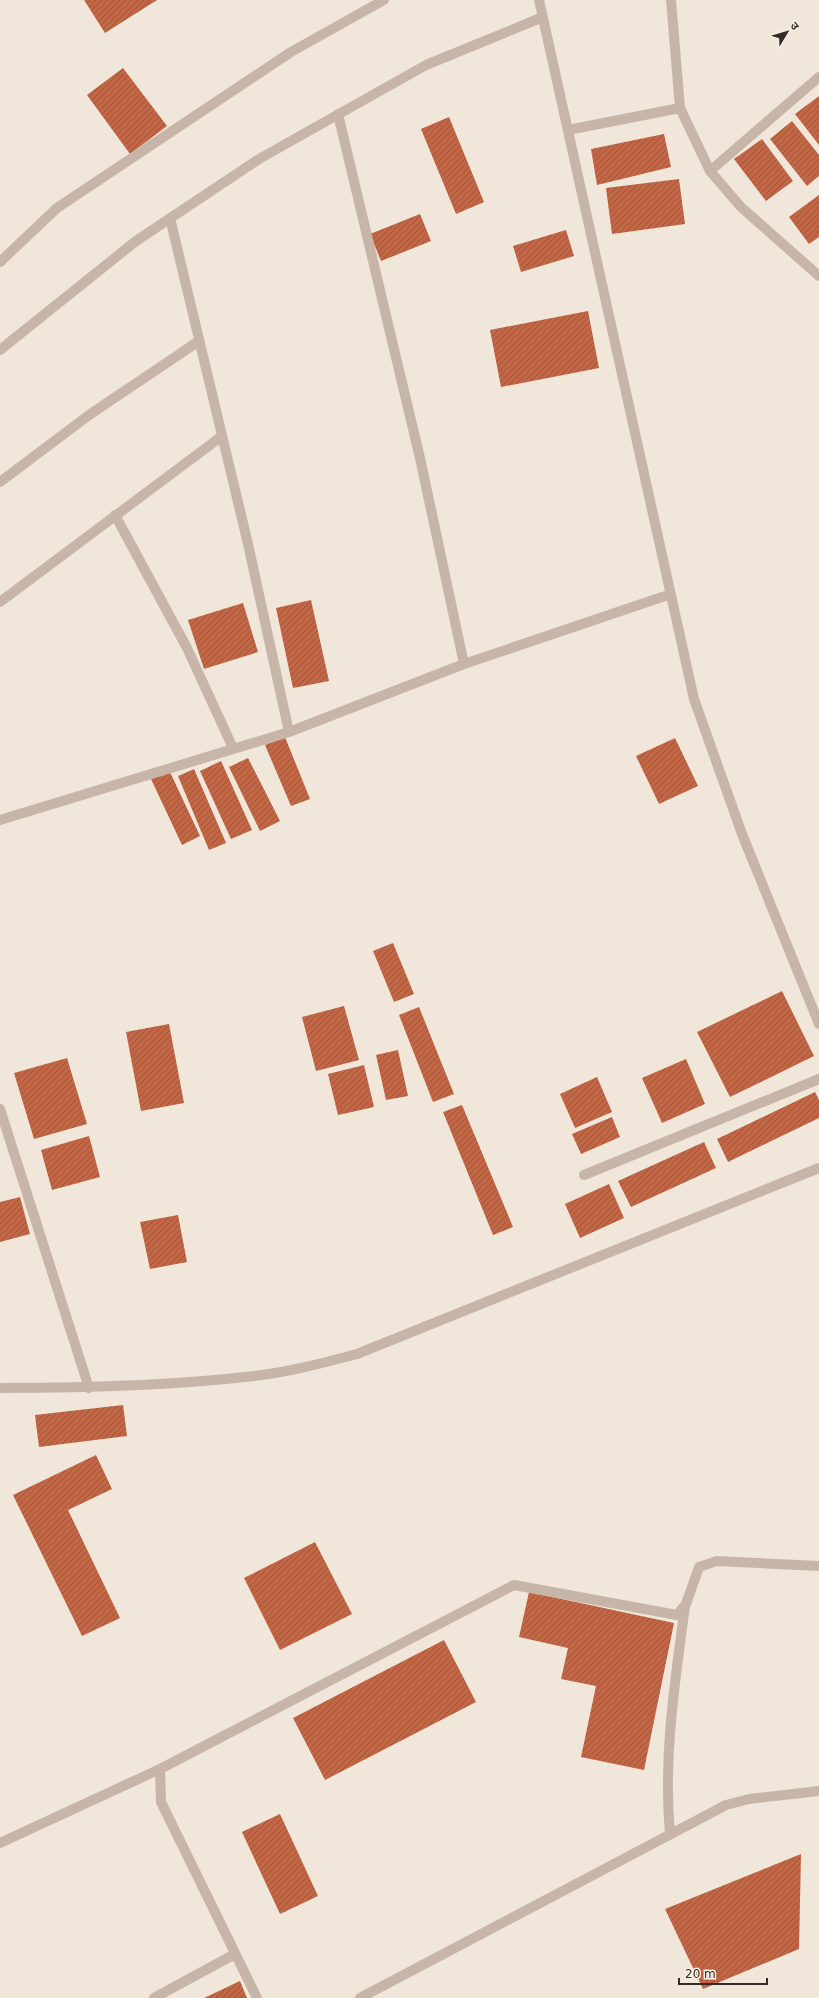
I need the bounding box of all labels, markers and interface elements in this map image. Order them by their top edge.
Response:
north arrow [767,12,807,52]
text: उ [787,20,802,33]
scale bar [679,1960,767,1986]
text: 20 m [685,1967,716,1981]

